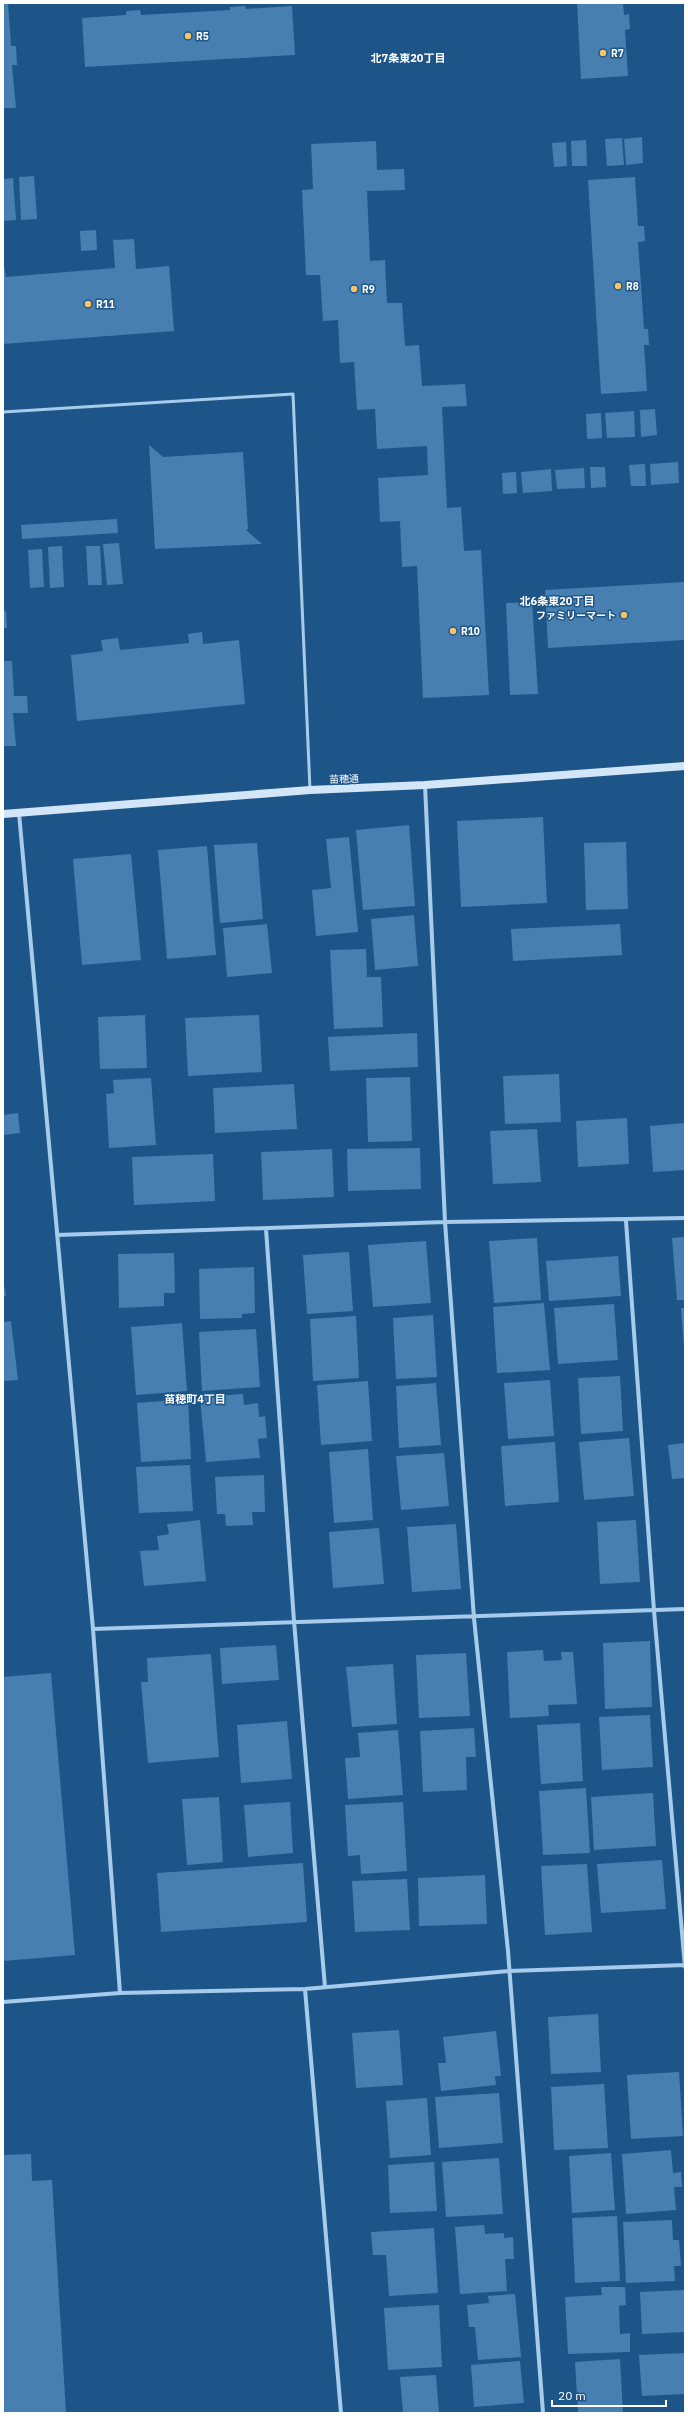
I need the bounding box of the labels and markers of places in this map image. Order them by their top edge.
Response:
place label: R5 [196,30,209,43]
marker: R5 [183,31,193,41]
place label: R7 [611,47,624,60]
marker: R7 [598,48,608,58]
place label: R8 [626,280,639,293]
marker: R8 [613,281,623,291]
place label: R9 [362,283,375,296]
marker: R9 [349,284,359,294]
place label: R11 [96,298,115,311]
marker: R11 [83,299,93,309]
place label: ファミリーマート [536,609,616,622]
marker: ファミリーマート [619,610,629,620]
place label: R10 [461,625,480,638]
marker: R10 [448,626,458,636]

